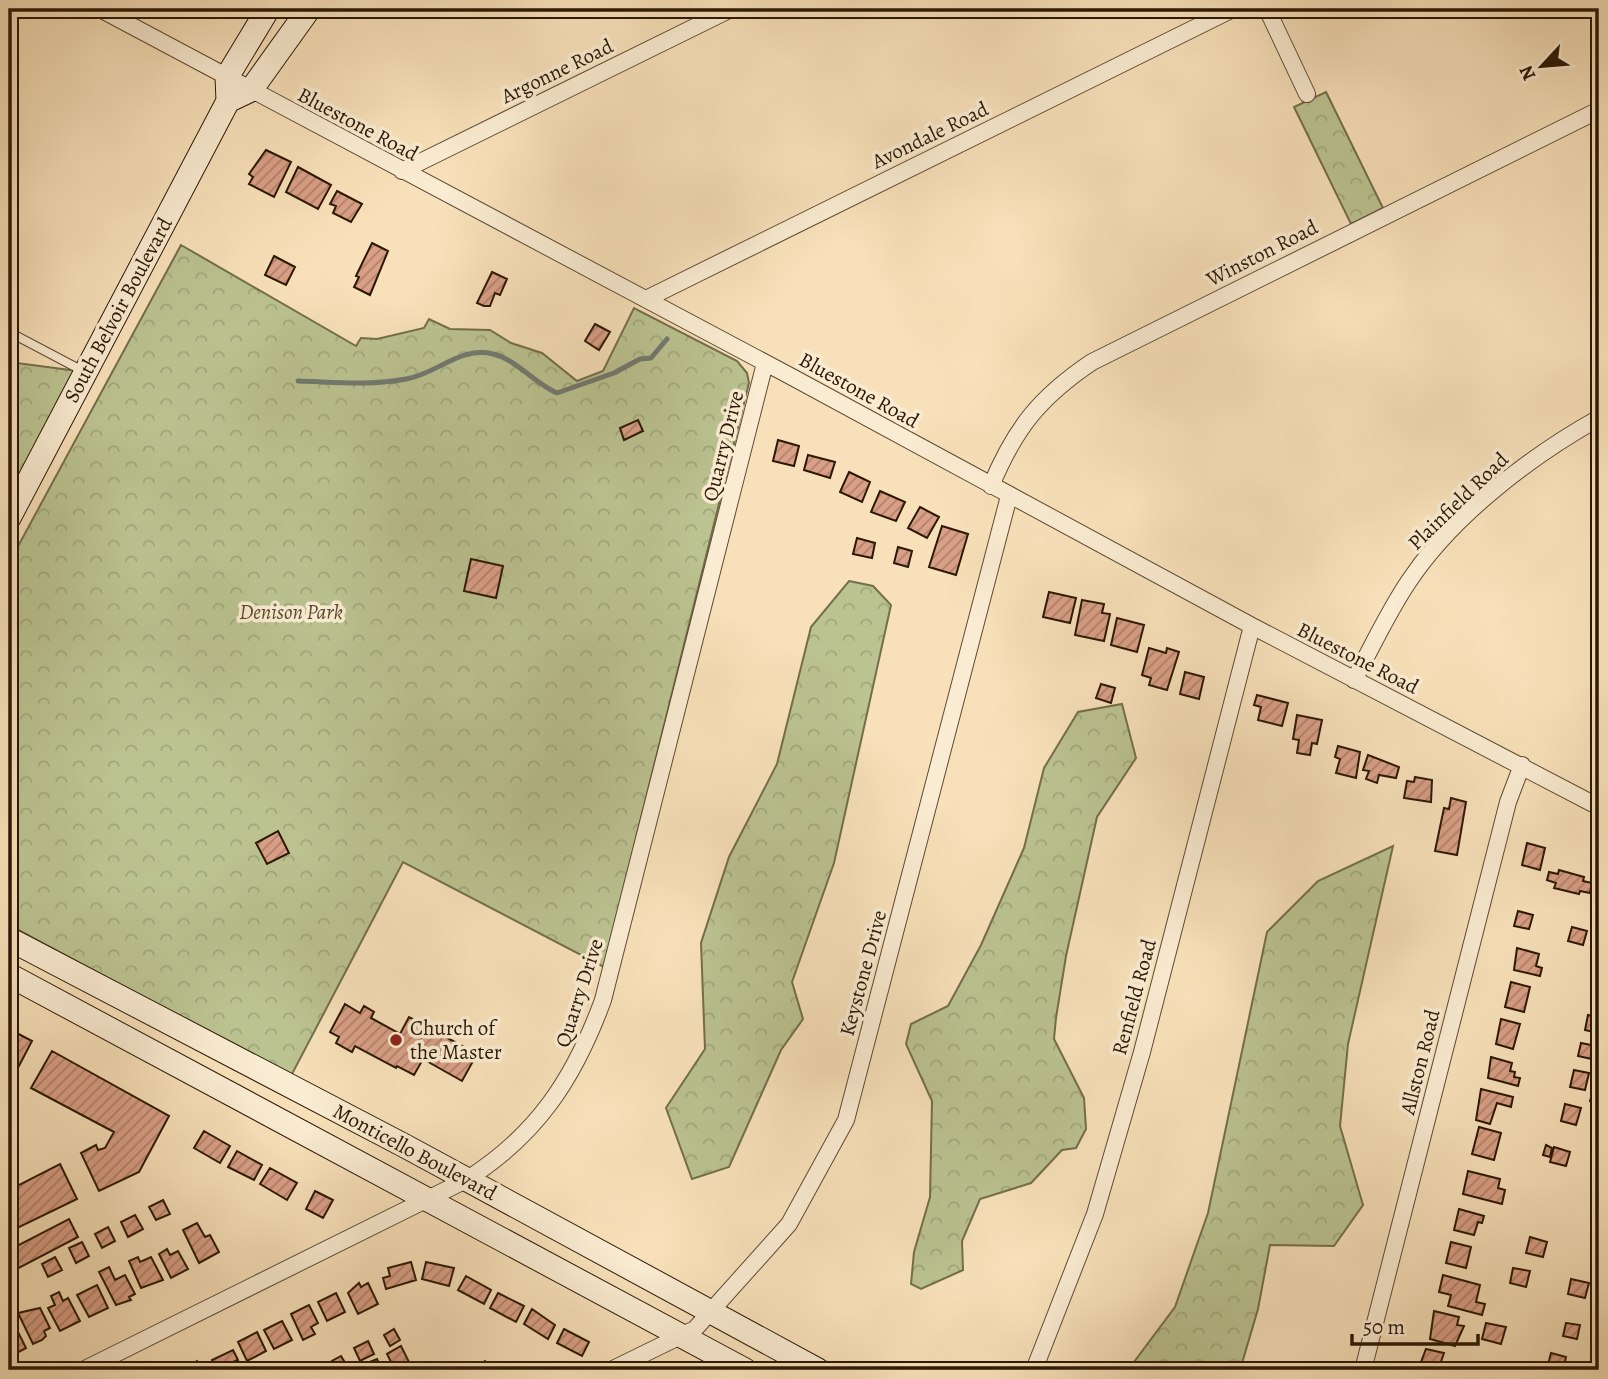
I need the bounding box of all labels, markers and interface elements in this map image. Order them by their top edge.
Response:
street label: Argonne Road [496,32,618,111]
north arrow [1506,32,1576,102]
text: N [1513,61,1542,85]
street label: Bluestone Road [293,80,424,168]
street label: Avondale Road [866,94,994,176]
street label: South Belvoir Boulevard [57,212,179,407]
street label: Winston Road [1201,213,1323,293]
street label: Bluestone Road [794,346,925,435]
street label: Quarry Drive [696,388,750,504]
street label: Plainfield Road [1402,445,1515,556]
park label: Denison Park [239,598,343,626]
street label: Bluestone Road [1292,615,1424,701]
street label: Keystone Drive [833,907,893,1039]
street label: Quarry Drive [548,935,610,1051]
street label: Renfield Road [1105,935,1163,1058]
street label: Allston Road [1393,1006,1447,1118]
place label: Church of the Master [410,1014,502,1066]
marker: Church of the Master [388,1032,404,1048]
street label: Monticello Boulevard [328,1097,502,1207]
scale bar [1352,1302,1478,1346]
text: 50 m [1363,1313,1405,1341]

